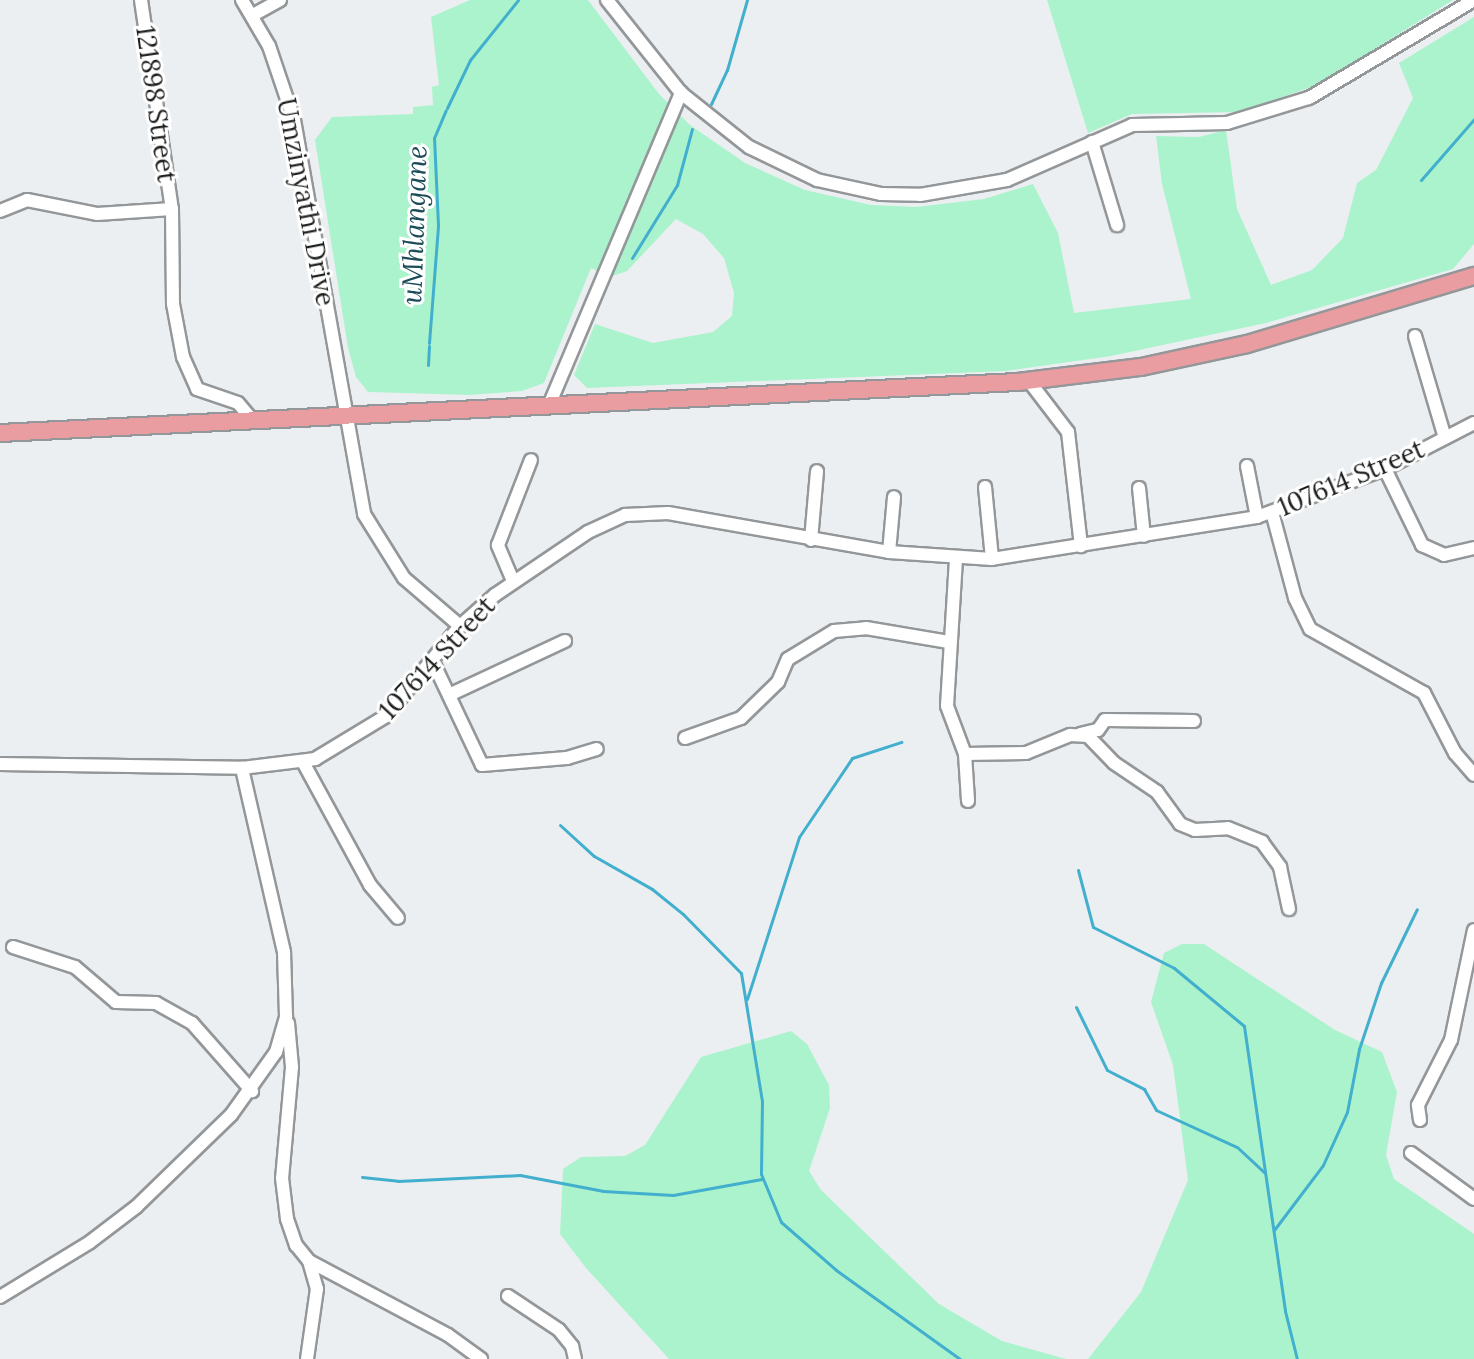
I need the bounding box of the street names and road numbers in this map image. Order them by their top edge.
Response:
street label: 121898 Street [130,24,182,184]
street label: Umzinyathi Drive [271,96,341,308]
street label: 107614 Street [1273,433,1429,523]
street label: 107614 Street [372,590,502,726]

